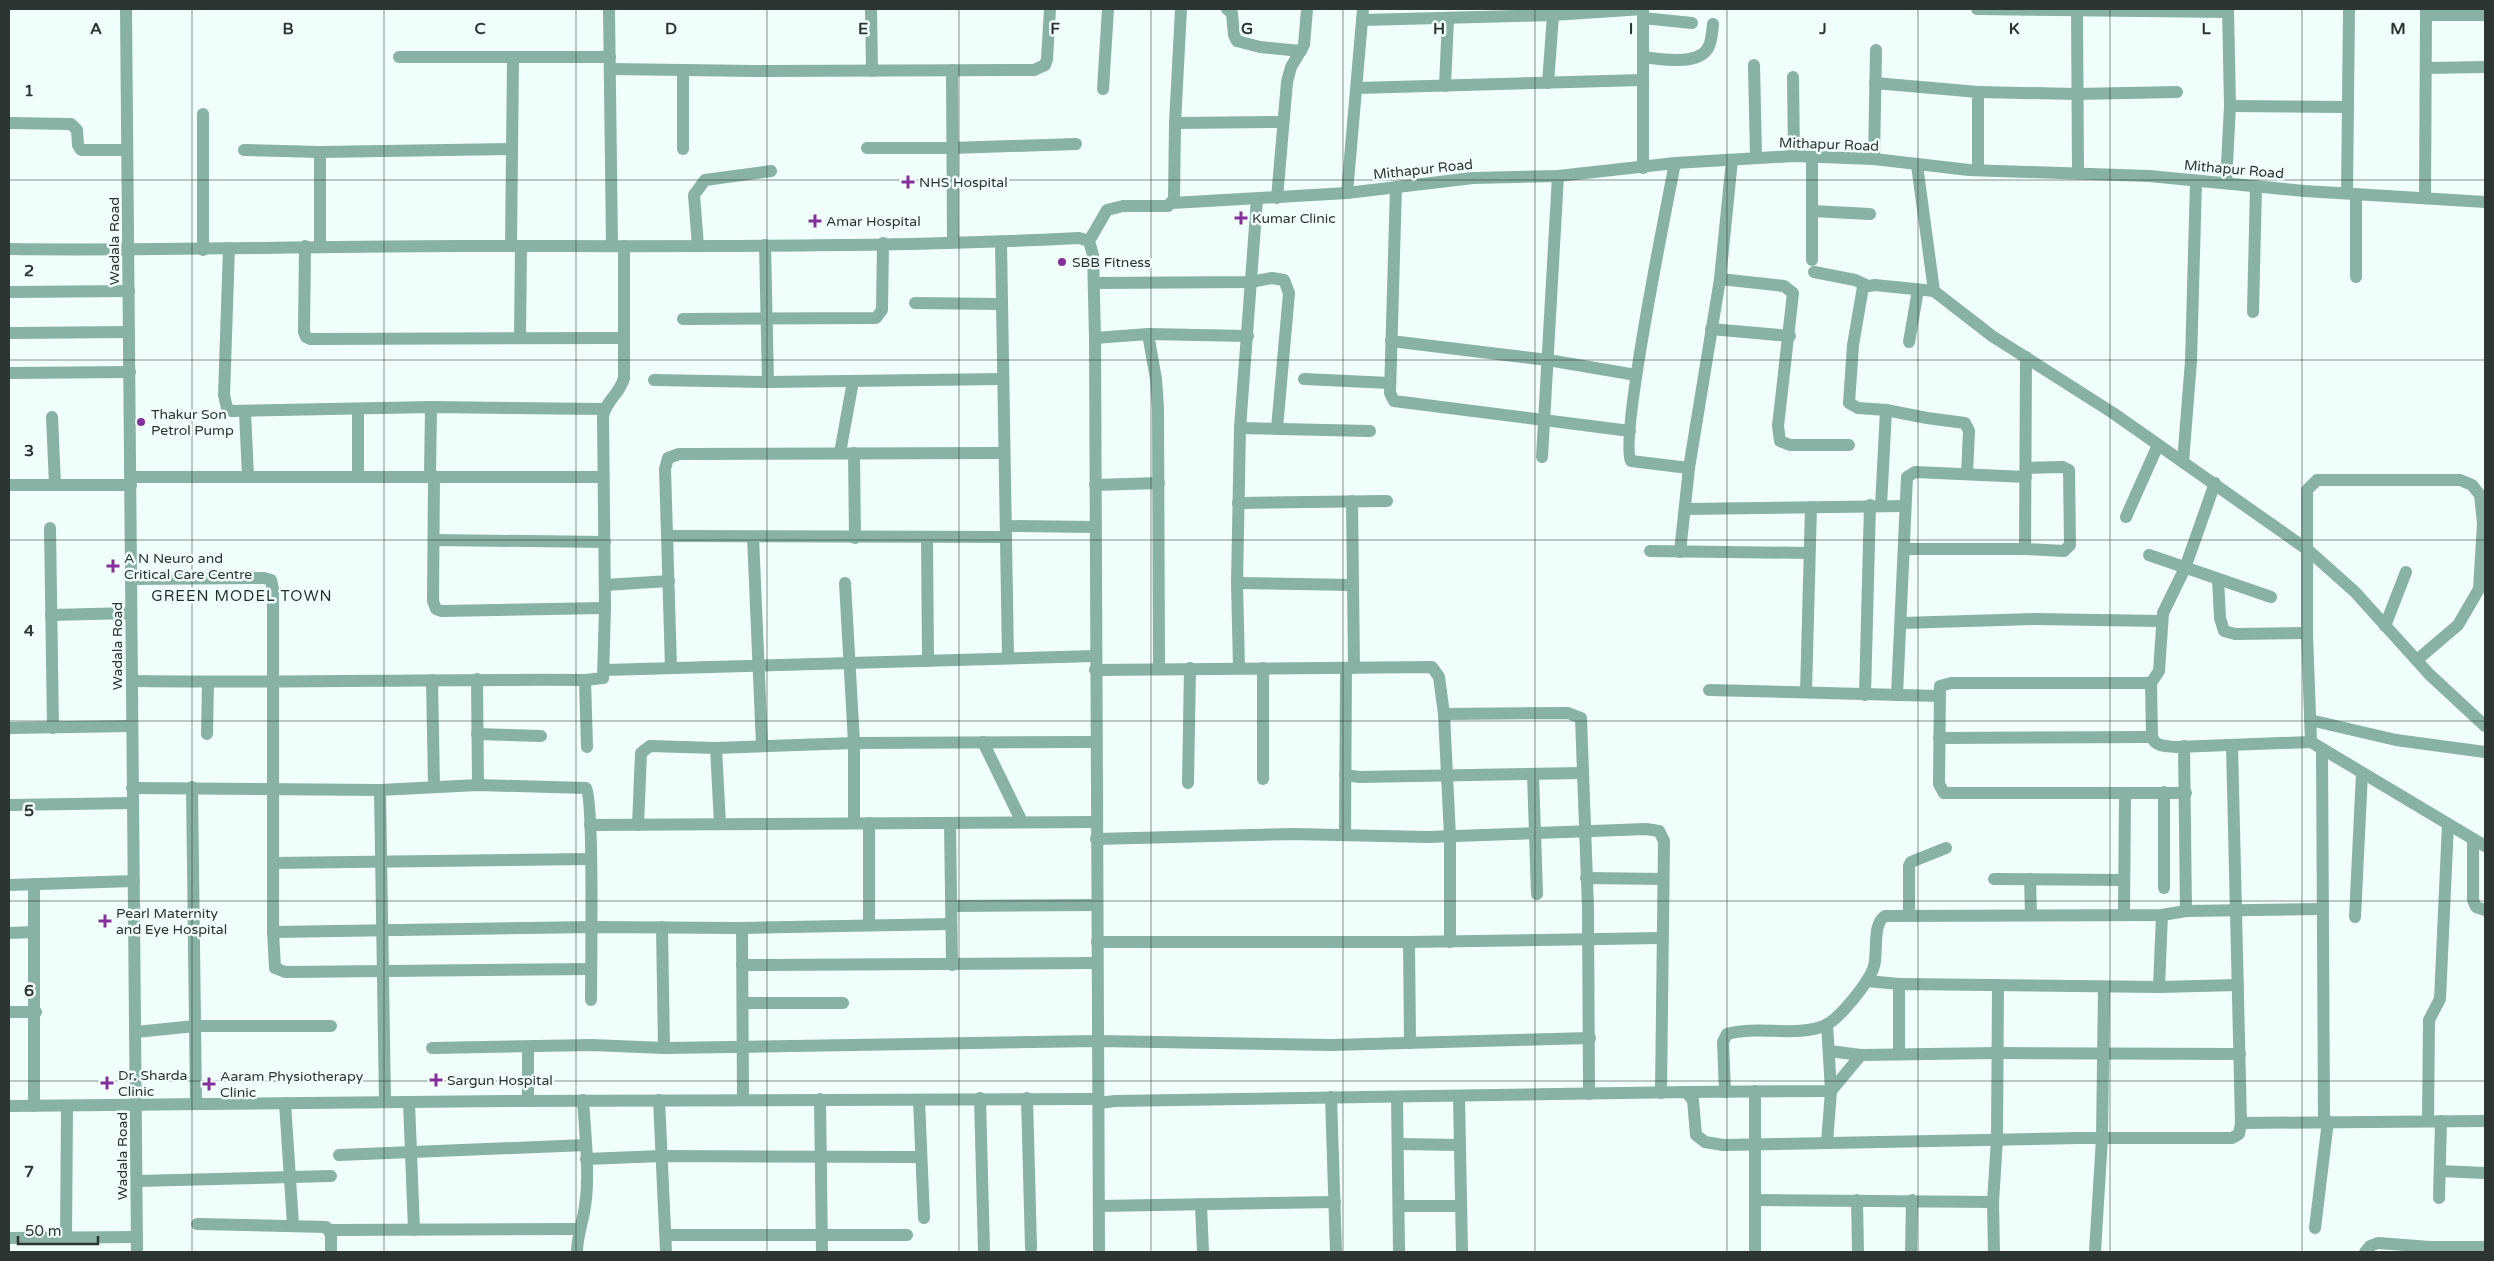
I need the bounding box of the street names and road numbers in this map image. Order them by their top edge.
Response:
street label: Mithapur Road [1779,134,1879,155]
street label: Mithapur Road [1372,156,1474,183]
street label: Mithapur Road [2183,157,2285,182]
street label: Wadala Road [106,197,123,285]
street label: Wadala Road [109,602,126,690]
street label: Wadala Road [114,1112,131,1200]

